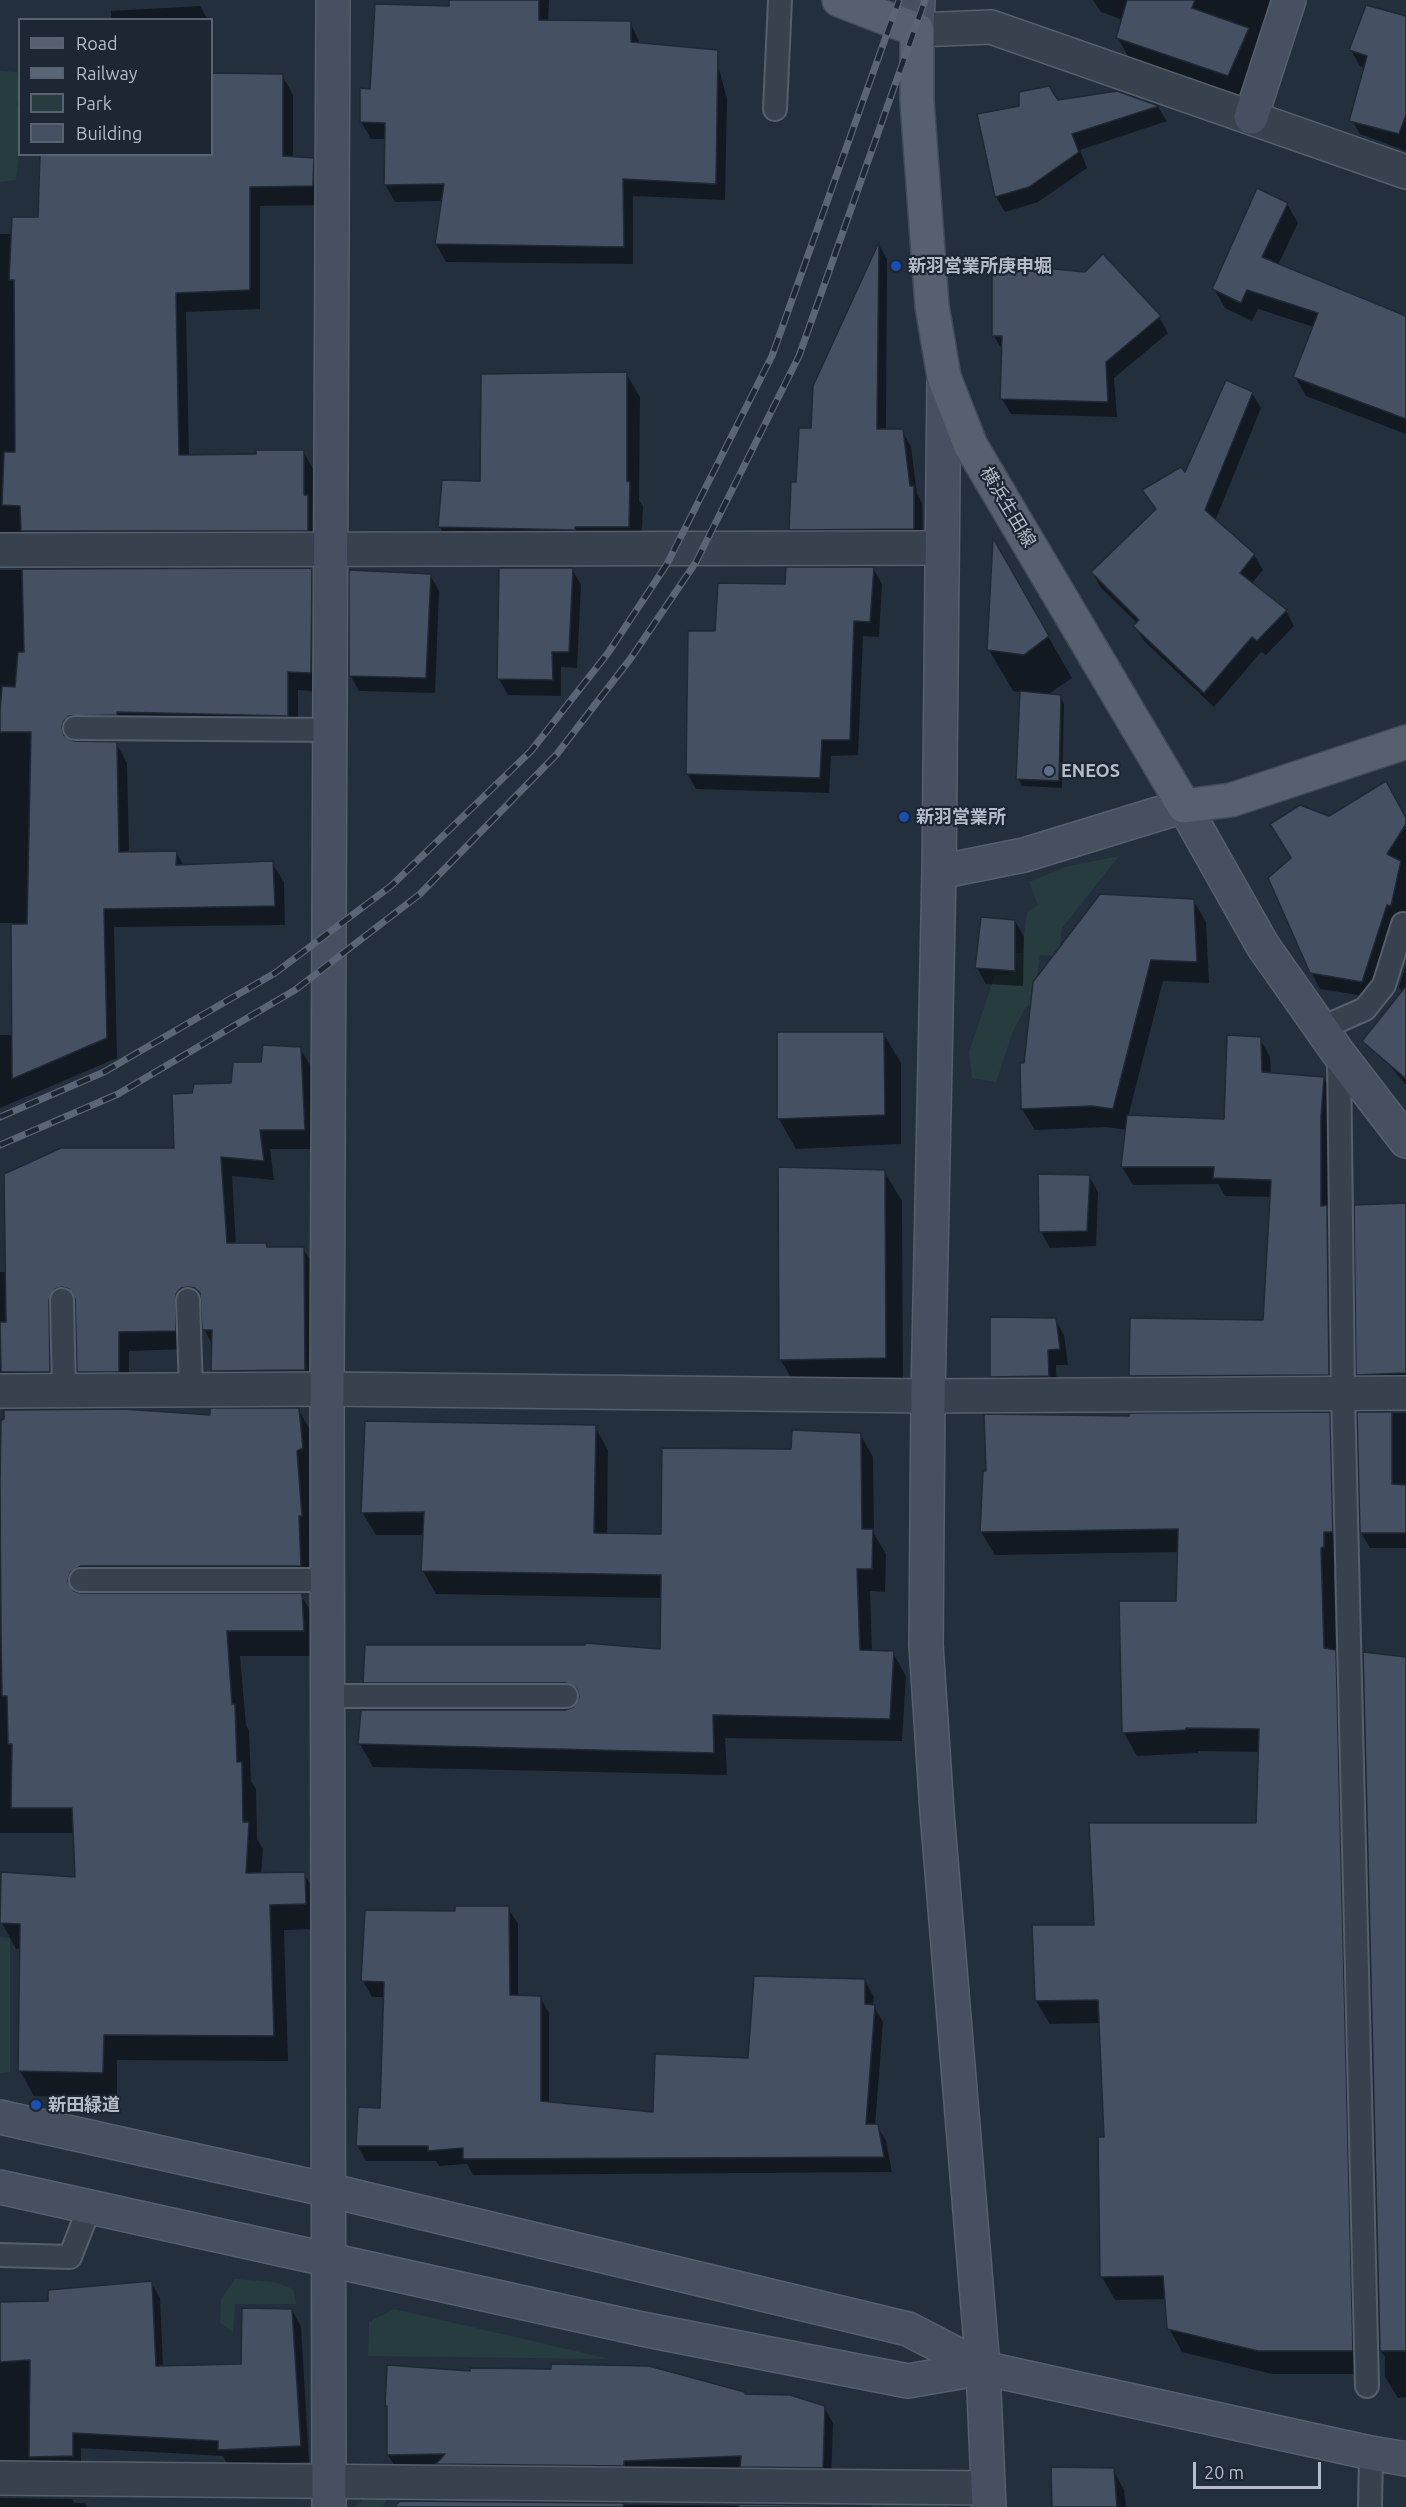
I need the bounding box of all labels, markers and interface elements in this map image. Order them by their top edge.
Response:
legend [18,18,213,156]
text: Road [76,33,118,53]
text: Railway [76,63,137,83]
text: Park [76,93,112,113]
text: Building [76,123,142,143]
place label: 新羽営業所庚申堀 [908,255,1052,277]
marker: 新羽営業所庚申堀 [889,259,903,273]
street label: 横浜生田線 [976,463,1040,551]
place label: ENEOS [1061,760,1120,782]
marker: ENEOS [1042,764,1056,778]
place label: 新羽営業所 [916,806,1006,828]
marker: 新羽営業所 [897,810,911,824]
place label: 新田緑道 [48,2094,120,2116]
marker: 新田緑道 [29,2098,43,2112]
scale bar [1196,2450,1324,2488]
text: 20 m [1204,2462,1244,2482]

